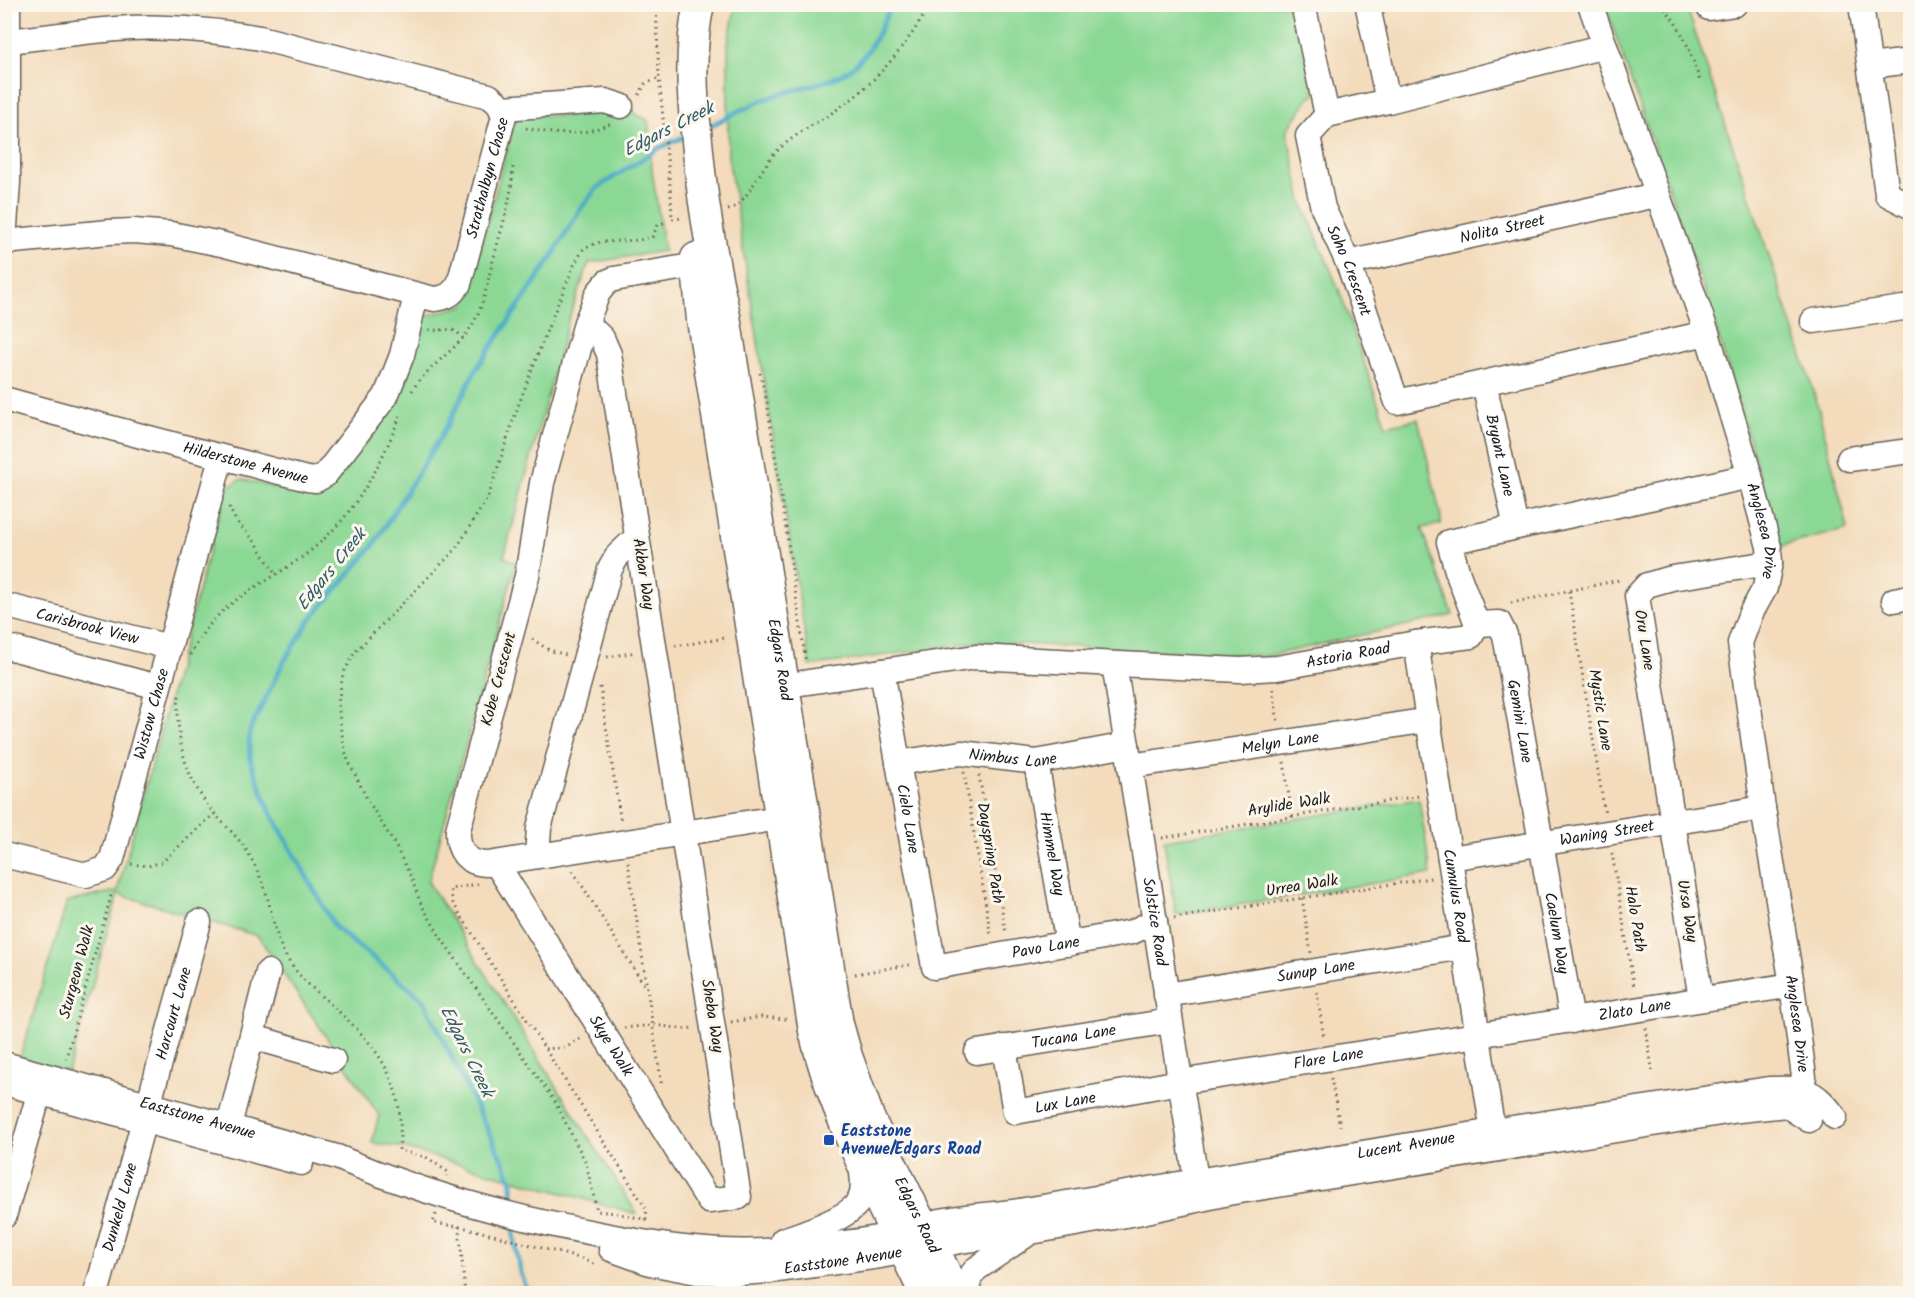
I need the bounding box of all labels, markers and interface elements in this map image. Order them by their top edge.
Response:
water label: Edgars Creek [618,94,722,165]
street label: Strathalbyn Chase [459,115,516,241]
street label: Nolita Street [1457,207,1548,250]
street label: Soho Crescent [1320,221,1378,320]
street label: Bryant Lane [1479,412,1521,499]
street label: Hilderstone Avenue [180,435,311,491]
street label: Anglesea Drive [1740,480,1783,581]
water label: Edgars Creek [290,521,376,617]
street label: Akbar Way [625,536,661,612]
street label: Carisbrook View [33,601,142,651]
street label: Oru Lane [1627,608,1661,672]
street label: Edgars Road [761,617,799,704]
street label: Kobe Crescent [474,628,524,729]
street label: Astoria Road [1304,635,1393,675]
street label: Wistow Chase [127,665,176,762]
street label: Mystic Lane [1581,667,1619,753]
street label: Gemini Lane [1500,678,1539,765]
street label: Melyn Lane [1240,725,1321,761]
street label: Nimbus Lane [967,742,1059,775]
street label: Cielo Lane [890,782,926,855]
street label: Arylide Walk [1246,786,1333,824]
street label: Dayspring Path [970,800,1010,906]
street label: Himmel Way [1032,810,1072,898]
street label: Waning Street [1558,813,1657,853]
street label: Cumulus Road [1436,847,1476,946]
street label: Urrea Walk [1264,868,1340,904]
street label: Solstice Road [1136,876,1174,969]
street label: Ursa Way [1670,878,1704,945]
street label: Halo Path [1617,884,1653,954]
street label: Caelum Way [1537,890,1576,976]
street label: Sturgeon Walk [52,922,102,1022]
street label: Pavo Lane [1010,929,1082,966]
street label: Sunup Lane [1275,952,1357,989]
street label: Harcourt Lane [149,964,198,1063]
street label: Anglesea Drive [1778,973,1816,1074]
street label: Sheba Way [694,977,730,1055]
street label: Zlato Lane [1597,992,1673,1028]
water label: Edgars Creek [431,1001,502,1105]
street label: Skye Walk [582,1010,640,1082]
street label: Tucana Lane [1030,1017,1118,1056]
street label: Flare Lane [1292,1041,1365,1076]
street label: Lux Lane [1033,1085,1098,1121]
street label: Eaststone Avenue [137,1090,259,1146]
place label: Eaststone Avenue/Edgars Road [841,1119,981,1162]
street label: Lucent Avenue [1355,1125,1457,1166]
marker: Eaststone Avenue/Edgars Road [822,1133,836,1147]
street label: Dunkeld Lane [96,1160,144,1255]
street label: Edgars Road [887,1172,947,1259]
street label: Eaststone Avenue [782,1240,904,1282]

